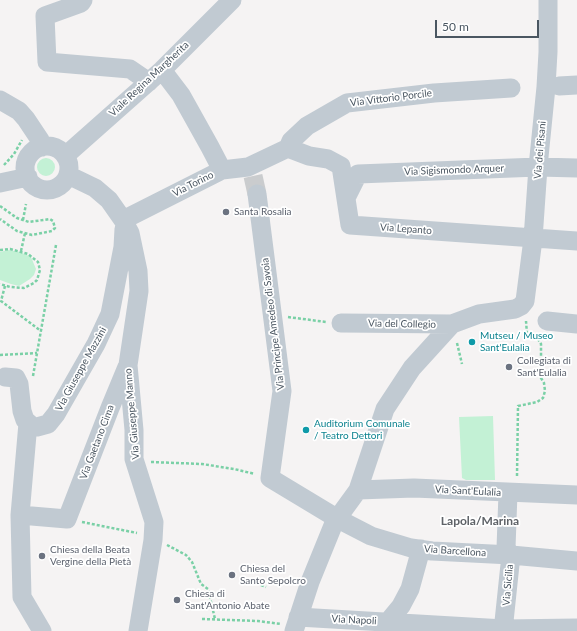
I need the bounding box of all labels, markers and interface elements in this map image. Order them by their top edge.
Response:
scale bar [437,12,541,38]
text: 50 m [442,19,469,34]
street label: Viale Regina Margherita [107,39,191,119]
street label: Via Vittorio Porcile [349,87,433,109]
street label: Via dei Pisani [531,120,549,180]
street label: Via Sigismondo Arquer [404,162,504,178]
street label: Via Torino [171,169,215,199]
place label: Santa Rosalia [234,206,292,218]
marker: Santa Rosalia [221,207,231,217]
street label: Via Lepanto [380,221,432,237]
street label: Via Principe Amedeo di Savoia [259,257,287,391]
street label: Via del Collegio [368,317,436,331]
street label: Via Giuseppe Mazzini [53,325,109,413]
place label: Mutseu / Museo Sant'Eulalia [480,330,553,354]
marker: Mutseu / Museo Sant'Eulalia [467,337,477,347]
place label: Collegiata di Sant'Eulalia [517,355,571,378]
marker: Collegiata di Sant'Eulalia [504,362,514,372]
street label: Via Giuseppe Manno [122,368,142,460]
street label: Via Gaetano Cima [77,403,117,481]
place label: Auditorium Comunale / Teatro Dettori [314,418,410,442]
marker: Auditorium Comunale / Teatro Dettori [301,425,311,435]
street label: Via Sant'Eulalia [435,483,501,499]
district label: Lapola/Marina [441,514,519,528]
street label: Via Barcellona [423,543,487,559]
place label: Chiesa della Beata Vergine della Pietà [50,544,131,568]
marker: Chiesa della Beata Vergine della Pietà [37,551,47,561]
place label: Chiesa del Santo Sepolcro [240,563,306,586]
street label: Via Sicilia [500,564,516,606]
marker: Chiesa del Santo Sepolcro [227,570,237,580]
place label: Chiesa di Sant'Antonio Abate [185,588,270,612]
marker: Chiesa di Sant'Antonio Abate [172,595,182,605]
street label: Via Napoli [331,613,377,627]

